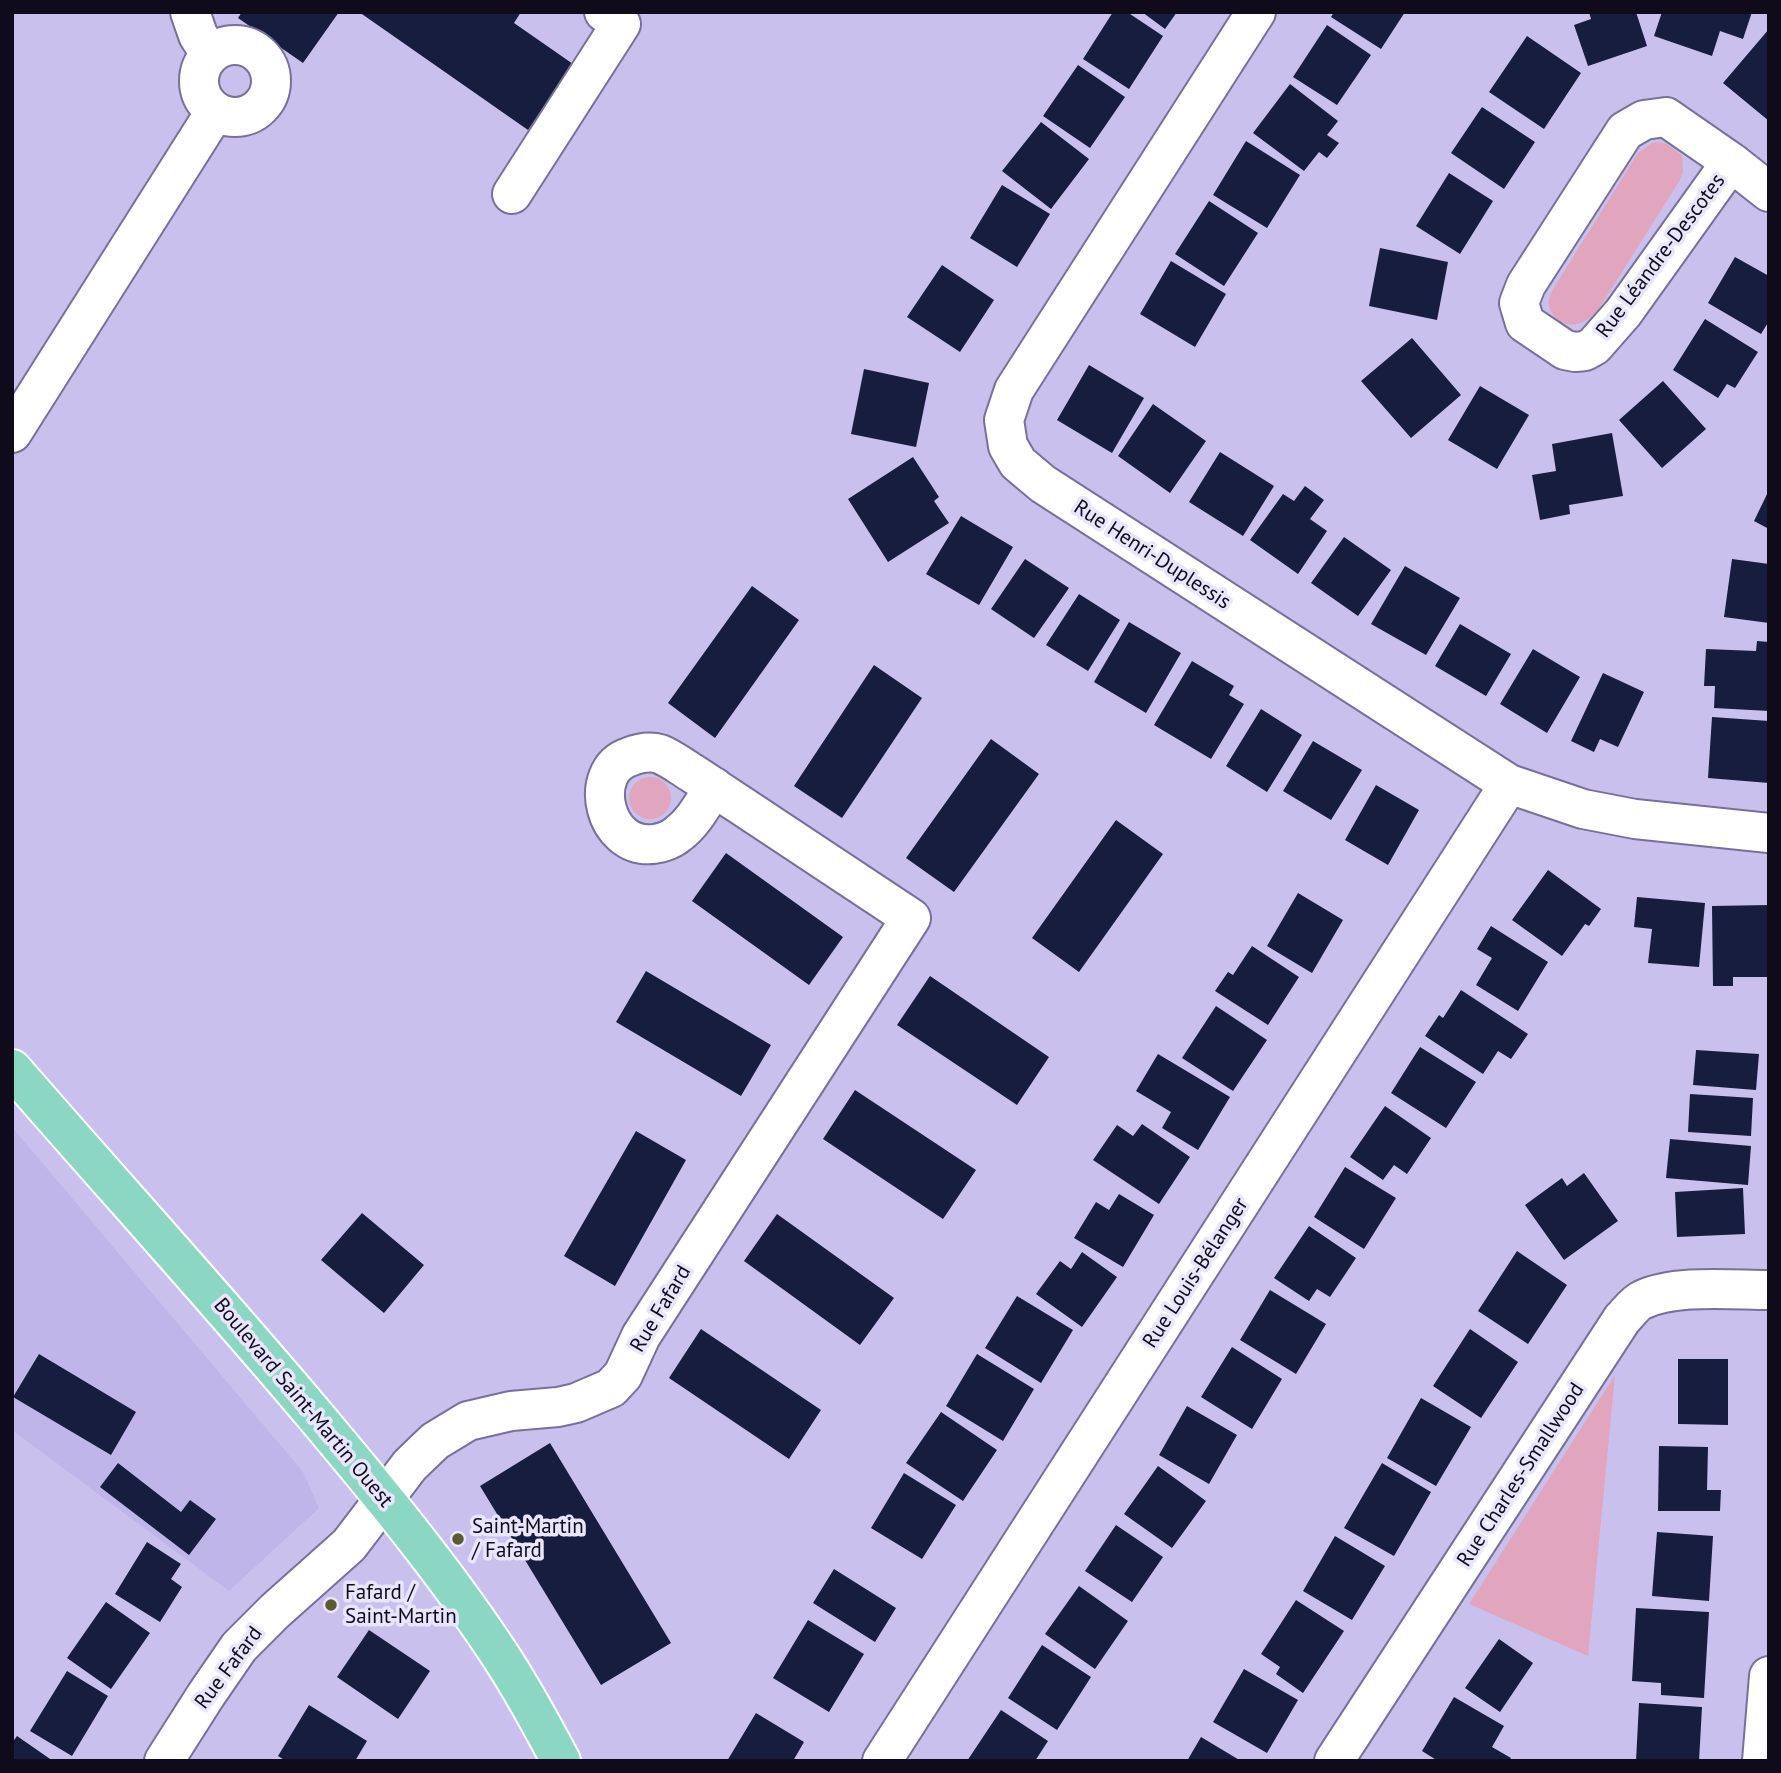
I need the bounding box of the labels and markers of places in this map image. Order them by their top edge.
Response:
place label: Saint-Martin / Fafard [472,1514,584,1564]
marker: Saint-Martin / Fafard [450,1531,466,1547]
place label: Fafard / Saint-Martin [345,1580,457,1630]
marker: Fafard / Saint-Martin [323,1597,339,1613]

